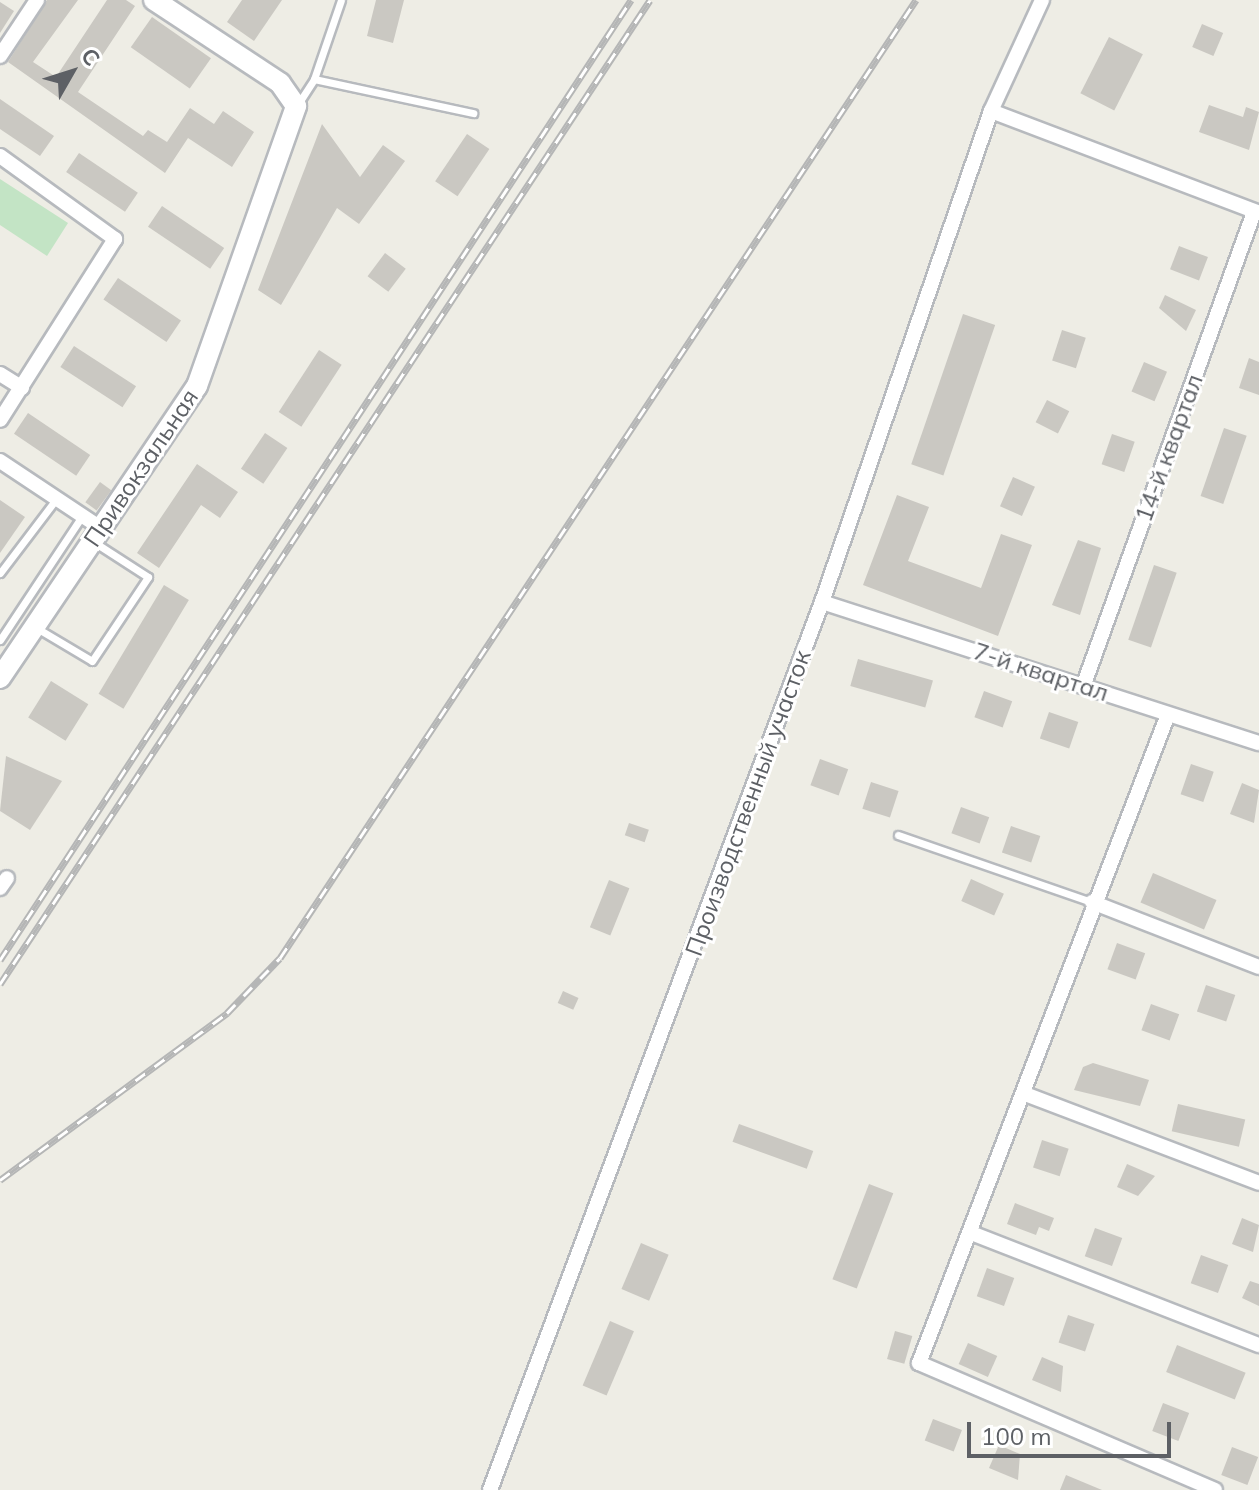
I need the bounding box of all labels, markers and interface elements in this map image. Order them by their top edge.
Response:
north arrow [32,32,112,112]
text: С [75,42,106,72]
street label: 14-й квартал [1129,370,1209,526]
street label: Привокзальная [78,384,204,552]
street label: 7-й квартал [970,637,1112,707]
street label: Производственный участок [679,646,817,960]
scale bar [971,1406,1175,1456]
text: 100 m [981,1421,1052,1451]

